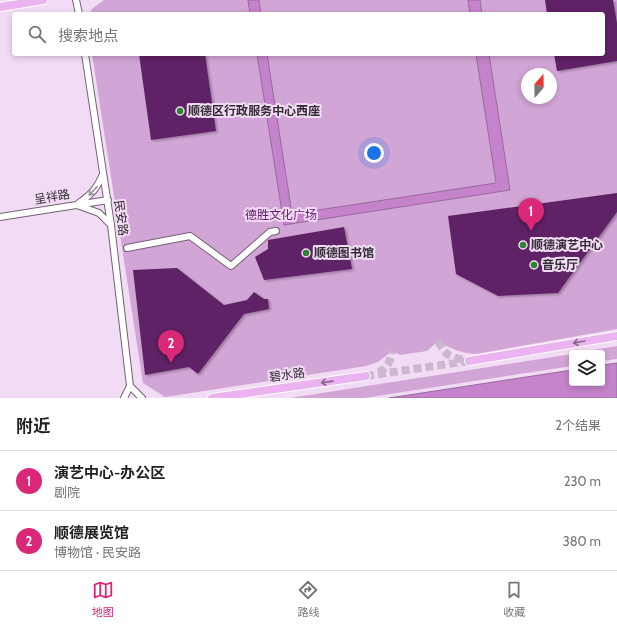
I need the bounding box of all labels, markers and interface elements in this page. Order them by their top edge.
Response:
search box [12,12,605,56]
icon: search [26,23,48,45]
text: 搜索地点 [58,27,118,45]
north arrow [521,68,557,104]
place label: 顺德区行政服务中心西座 [188,103,320,118]
marker: 顺德区行政服务中心西座 [175,106,185,116]
your location [364,143,384,163]
street label: 呈祥路 [33,186,71,207]
one-way arrow [88,186,97,196]
pin: 1 [518,198,544,231]
street label: 民安路 [112,199,131,237]
park label: 德胜文化广场 [245,207,317,222]
place label: 顺德演艺中心 [531,237,603,252]
marker: 顺德演艺中心 [518,240,528,250]
place label: 顺德图书馆 [314,245,374,260]
marker: 顺德图书馆 [301,248,311,258]
place label: 音乐厅 [542,257,578,272]
marker: 音乐厅 [529,260,539,270]
pin: 2 [158,330,184,363]
one-way arrow [572,339,585,347]
map controls [569,350,605,386]
button: layers [569,350,605,386]
street label: 碧水路 [268,365,306,384]
one-way arrow [321,378,334,386]
text: 附近 [16,416,50,436]
text: 2个结果 [555,417,601,433]
text: 演艺中心-办公区 [54,464,165,482]
text: 1 [27,473,31,489]
text: 230 m [564,473,601,489]
text: 剧院 [54,484,80,500]
text: 顺德展览馆 [54,524,129,542]
text: 2 [26,533,32,549]
text: 380 m [563,533,601,549]
text: 博物馆 · 民安路 [54,544,141,560]
tab: 地图 [92,579,114,619]
tab: 路线 [297,579,319,619]
tab: 收藏 [503,579,525,619]

